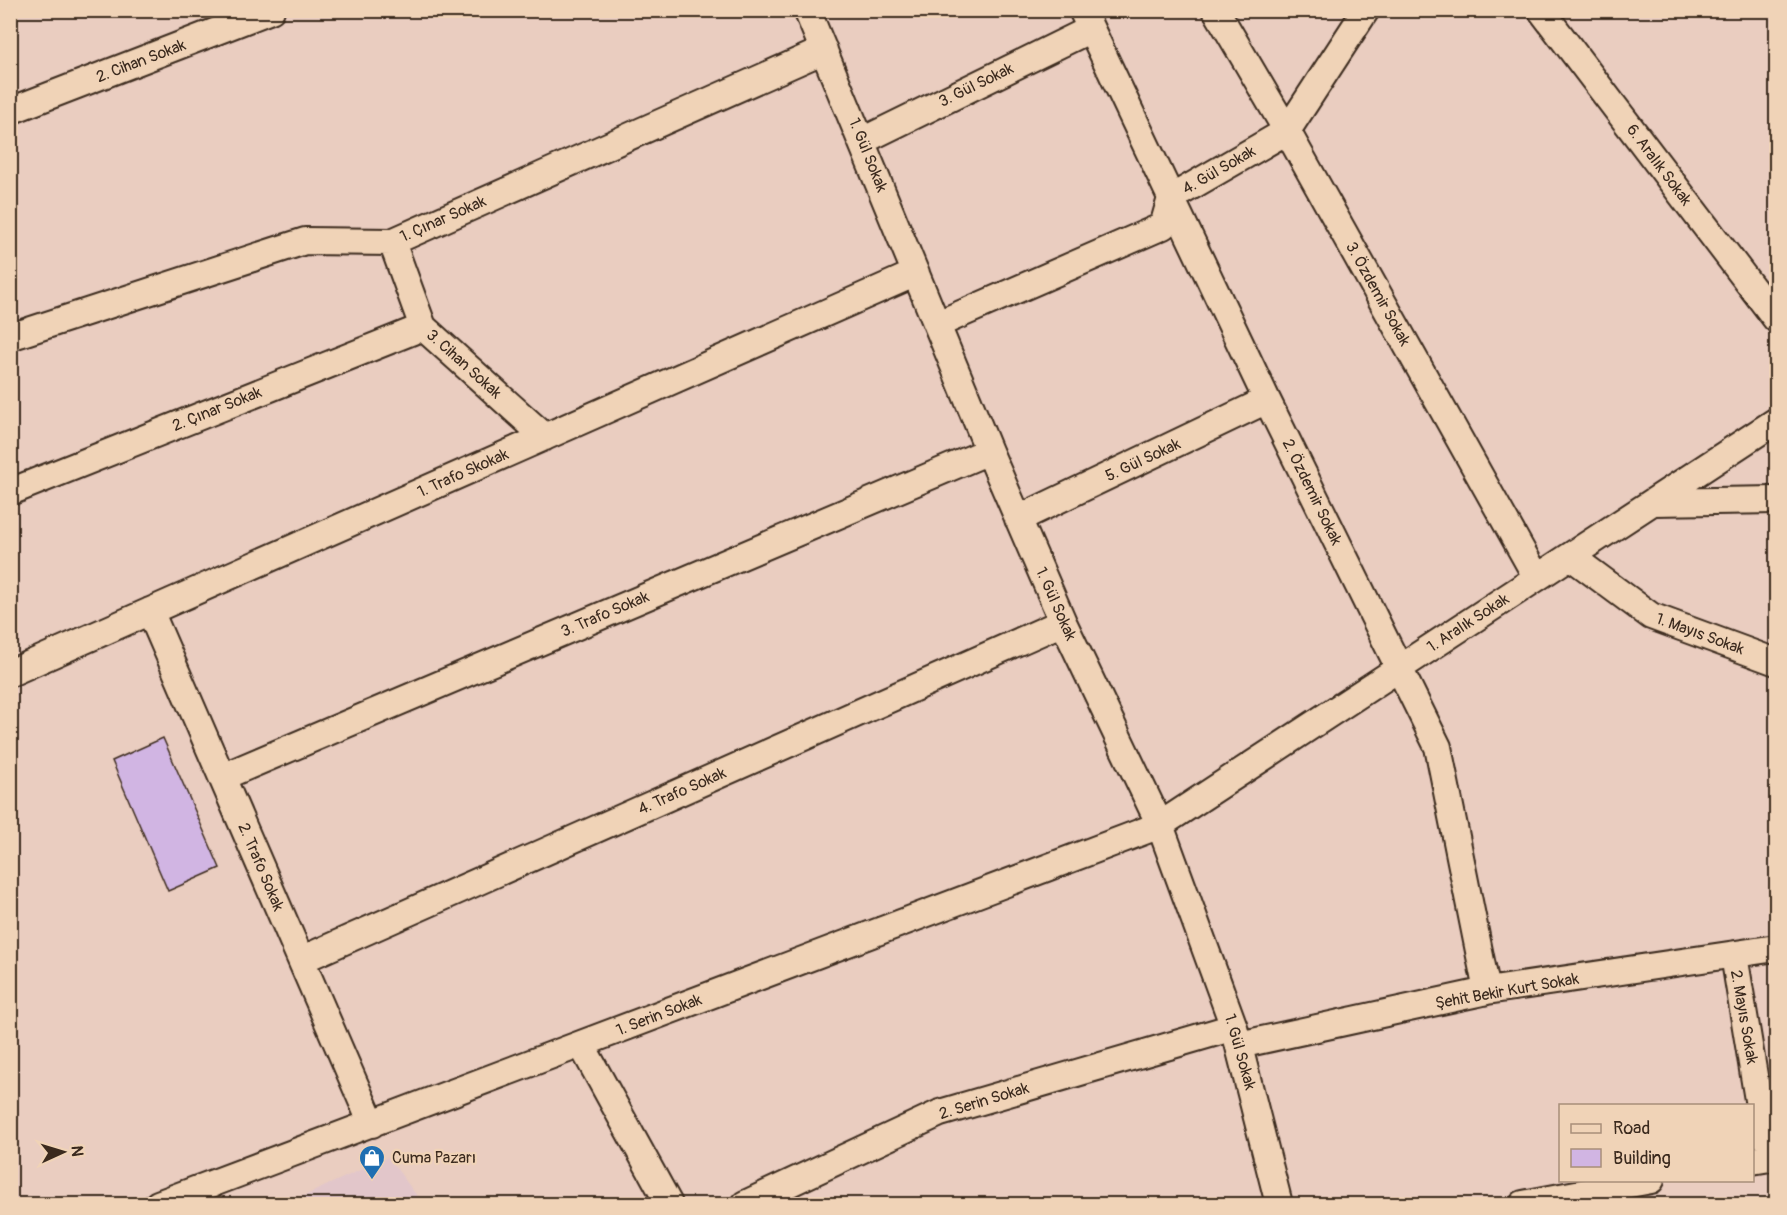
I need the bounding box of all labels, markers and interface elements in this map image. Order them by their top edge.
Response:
street label: 2. Cihan Sokak [93,35,189,87]
street label: 3. Gül Sokak [935,58,1017,112]
street label: 1. Gül Sokak [844,115,892,195]
street label: 6. Aralık Sokak [1622,120,1696,210]
street label: 4. Gül Sokak [1179,141,1259,199]
street label: 1. Çınar Sokak [397,191,489,247]
street label: 3. Özdemir Sokak [1341,239,1415,350]
street label: 3. Cihan Sokak [422,325,506,403]
street label: 2. Çınar Sokak [169,382,265,436]
street label: 5. Gül Sokak [1102,434,1184,486]
street label: 2. Özdemir Sokak [1278,436,1346,549]
street label: 1. Trafo Skokak [414,444,512,502]
street label: 1. Gül Sokak [1031,564,1081,644]
street label: 3. Trafo Sokak [558,586,652,642]
street label: 1. Aralık Sokak [1423,589,1513,657]
street label: 1. Mayıs Sokak [1653,609,1747,659]
street label: 4. Trafo Sokak [635,763,729,819]
street label: 2. Trafo Sokak [233,820,289,914]
street label: Şehit Bekir Kurt Sokak [1434,968,1581,1013]
street label: 2. Mayıs Sokak [1726,968,1762,1066]
street label: 1. Serin Sokak [613,989,705,1040]
street label: 1. Gül Sokak [1220,1012,1260,1093]
street label: 2. Serin Sokak [937,1078,1032,1124]
legend [1559,1104,1754,1182]
text: Road [1613,1117,1650,1140]
north arrow [33,1122,93,1182]
shop icon: Cuma Pazarı [357,1143,387,1181]
text: N [67,1145,87,1157]
text: Building [1613,1147,1671,1170]
place label: Cuma Pazarı [392,1148,476,1168]

